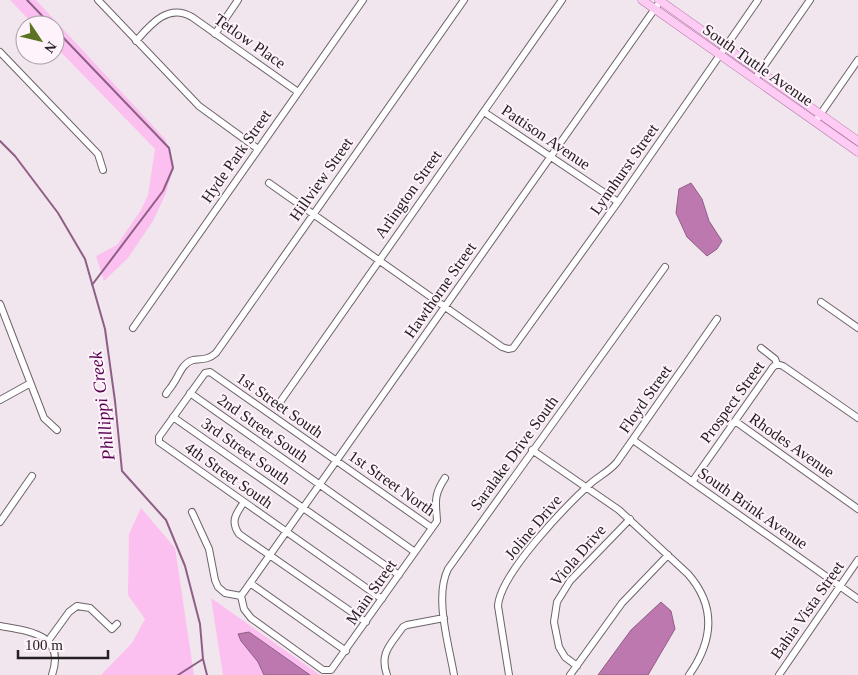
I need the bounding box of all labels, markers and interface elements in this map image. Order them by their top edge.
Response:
street label: Tetlow Place [211,10,289,72]
north arrow [15,15,65,65]
street label: South Tuttle Avenue [700,21,816,109]
text: N [41,39,59,56]
street label: Pattison Avenue [498,101,594,173]
street label: Hyde Park Street [198,106,275,206]
street label: Lynnhurst Street [587,120,663,218]
street label: Hillview Street [286,134,356,224]
street label: Arlington Street [371,146,446,242]
street label: Hawthorne Street [401,239,480,341]
water label: Phillippi Creek [85,349,119,463]
street label: Prospect Street [697,358,768,447]
street label: Floyd Street [615,361,676,437]
street label: 1st Street South [234,369,326,441]
street label: 2nd Street South [214,390,312,466]
street label: Saralake Drive South [467,393,561,513]
street label: Rhodes Avenue [746,409,838,481]
street label: 3rd Street South [199,414,293,488]
street label: 4th Street South [182,438,276,512]
street label: 1st Street North [346,447,438,519]
street label: South Brink Avenue [695,464,811,552]
street label: Joline Drive [501,491,565,563]
street label: Viola Drive [547,521,609,589]
street label: Main Street [343,556,400,628]
street label: Bahia Vista Street [767,558,847,662]
scale bar [18,628,108,660]
text: 100 m [25,637,63,653]

